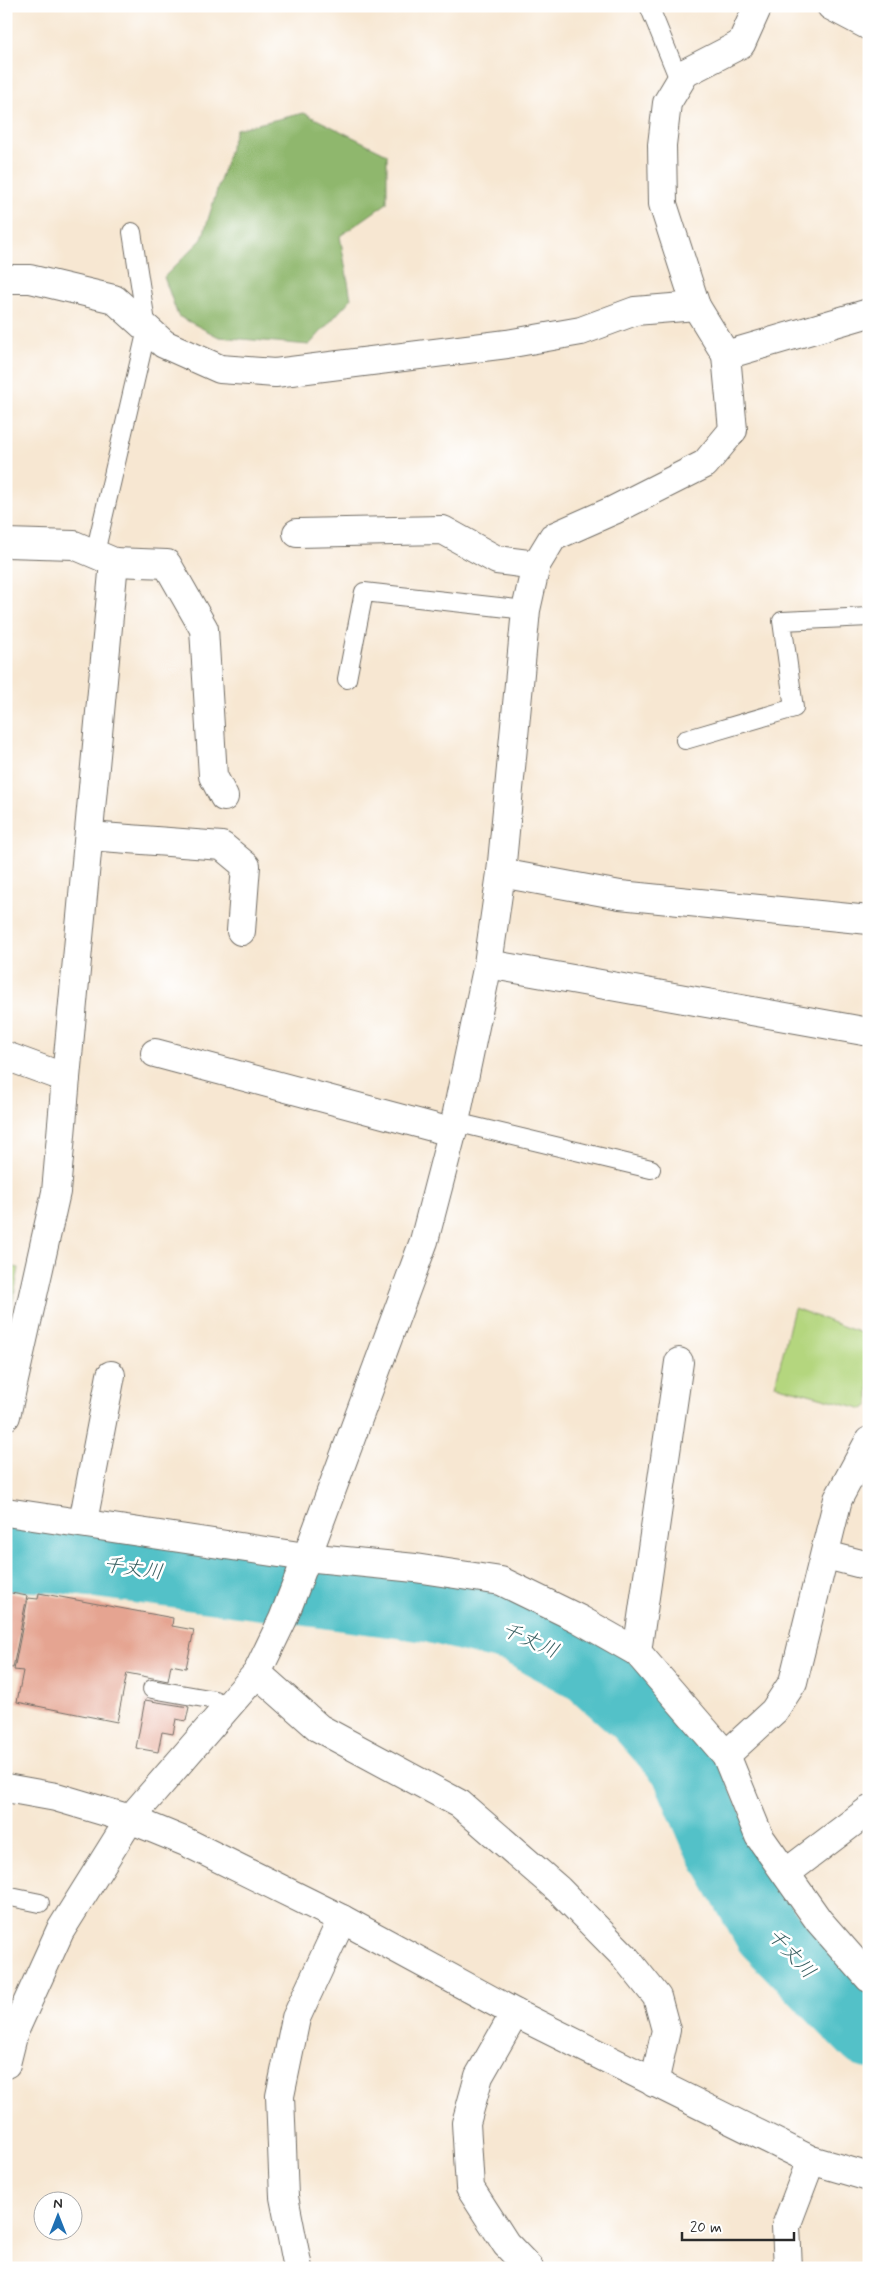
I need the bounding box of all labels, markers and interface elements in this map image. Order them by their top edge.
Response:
water label: 千丈川 [101,1551,165,1587]
water label: 千丈川 [497,1616,563,1666]
water label: 千丈川 [761,1923,821,1985]
north arrow [32,2192,82,2242]
text: N [53,2195,63,2213]
scale bar [682,2209,795,2241]
text: 20 m [690,2218,722,2238]

